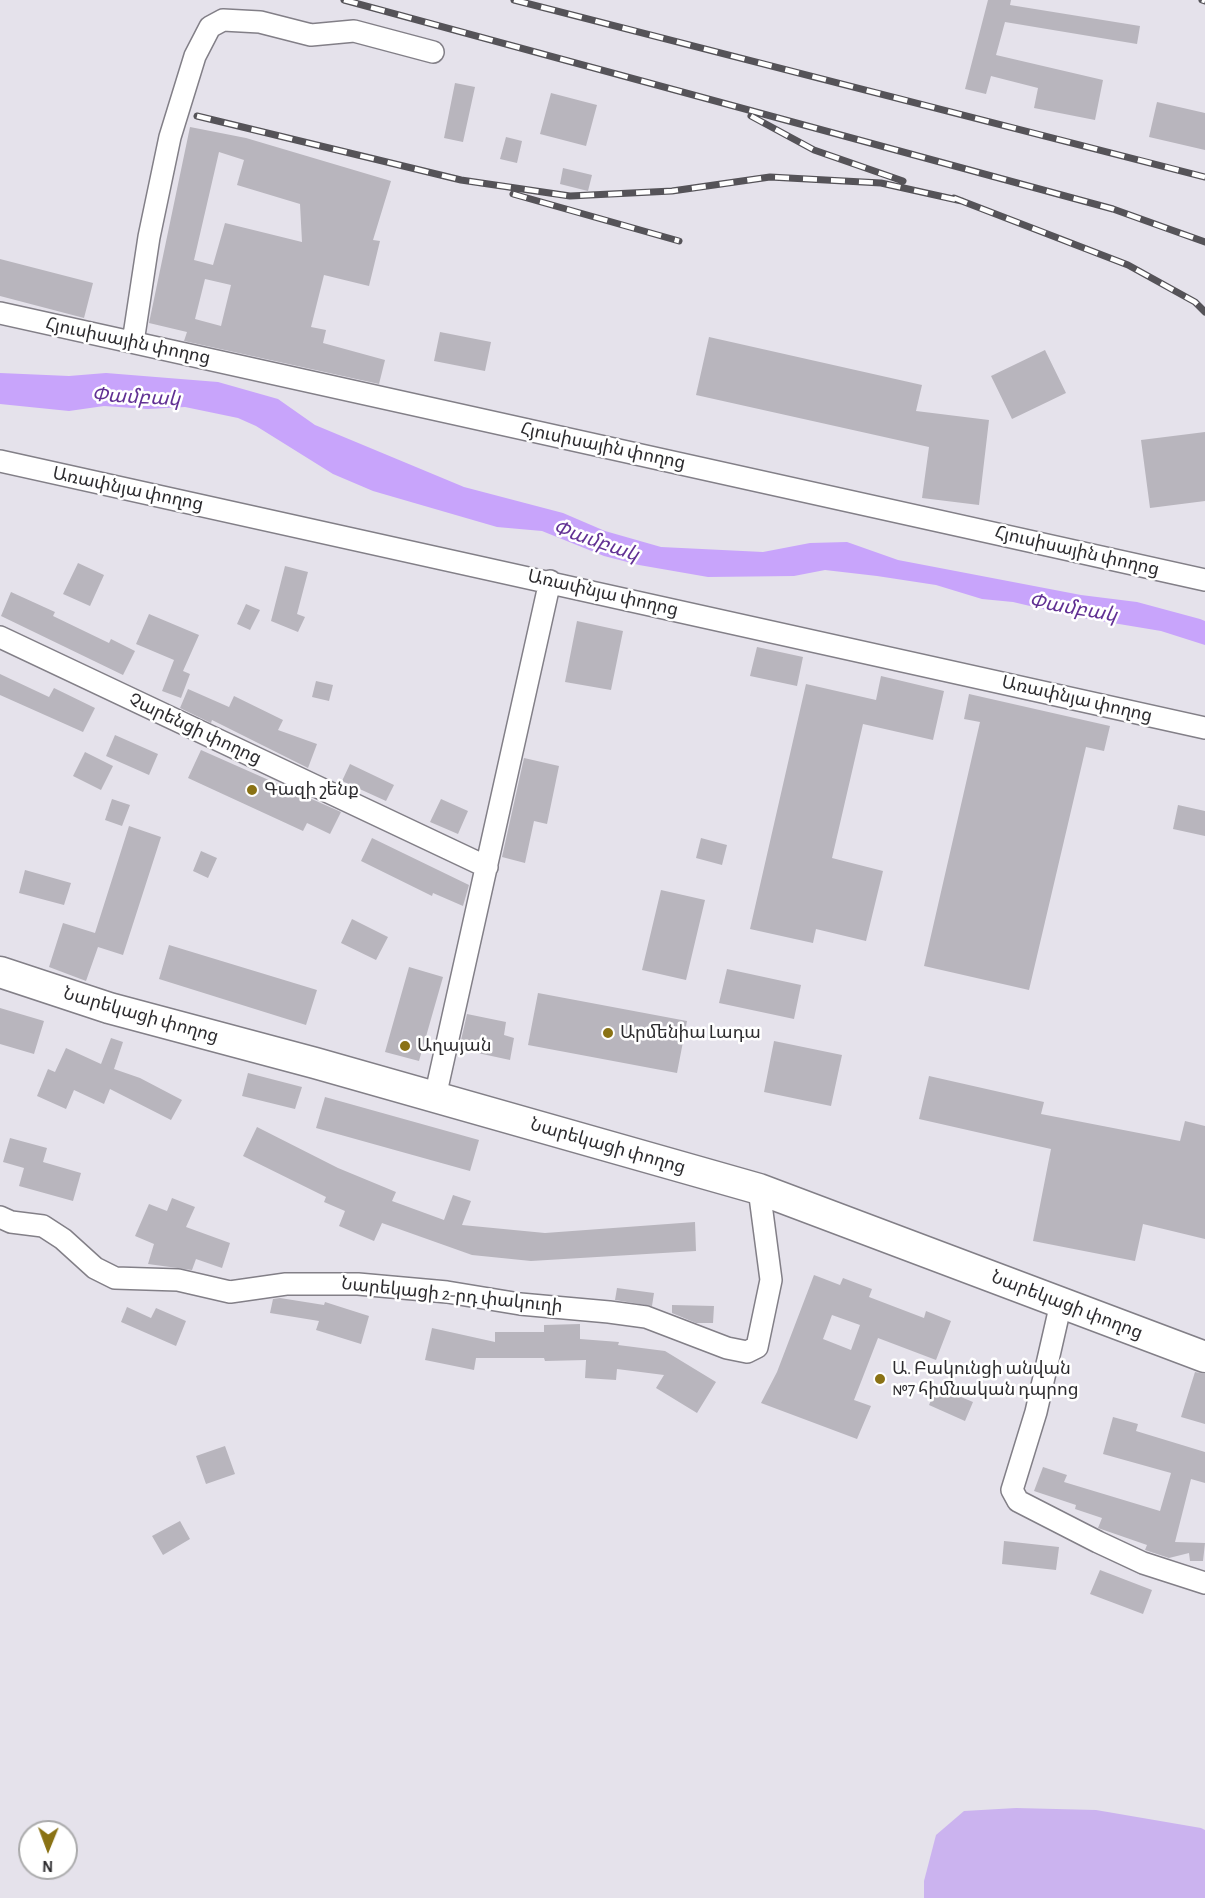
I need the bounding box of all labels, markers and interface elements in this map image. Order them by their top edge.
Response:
street label: Հյուսիսային փողոց [44,313,212,369]
water label: Փամբակ [91,383,181,411]
street label: Հյուսիսային փողոց [519,418,687,474]
street label: Առափնյա փողոց [51,462,205,516]
water label: Փամբակ [550,515,642,567]
street label: Հյուսիսային փողոց [993,522,1161,580]
street label: Առափնյա փողոց [526,565,680,621]
water label: Փամբակ [1027,588,1119,628]
street label: Առափնյա փողոց [1000,671,1154,727]
street label: Չարենցի փողոց [125,689,265,769]
place label: Գազի շենք [264,779,359,801]
marker: Գազի շենք [245,783,259,797]
street label: Նարեկացի փողոց [61,982,221,1048]
place label: Արմենիա Լադա [620,1022,761,1044]
marker: Արմենիա Լադա [601,1026,615,1040]
place label: Աղայան [417,1035,491,1057]
marker: Աղայան [398,1039,412,1053]
street label: Նարեկացի փողոց [528,1113,688,1179]
street label: Նարեկացի փողոց [988,1266,1146,1344]
street label: Նարեկացի 2-րդ փակուղի [340,1273,564,1317]
place label: Ա. Բակունցի անվան №7 հիմնական դպրոց [892,1358,1079,1400]
marker: Ա. Բակունցի անվան №7 հիմնական դպրոց [873,1372,887,1386]
north arrow [18,1820,78,1880]
text: N [42,1858,53,1874]

